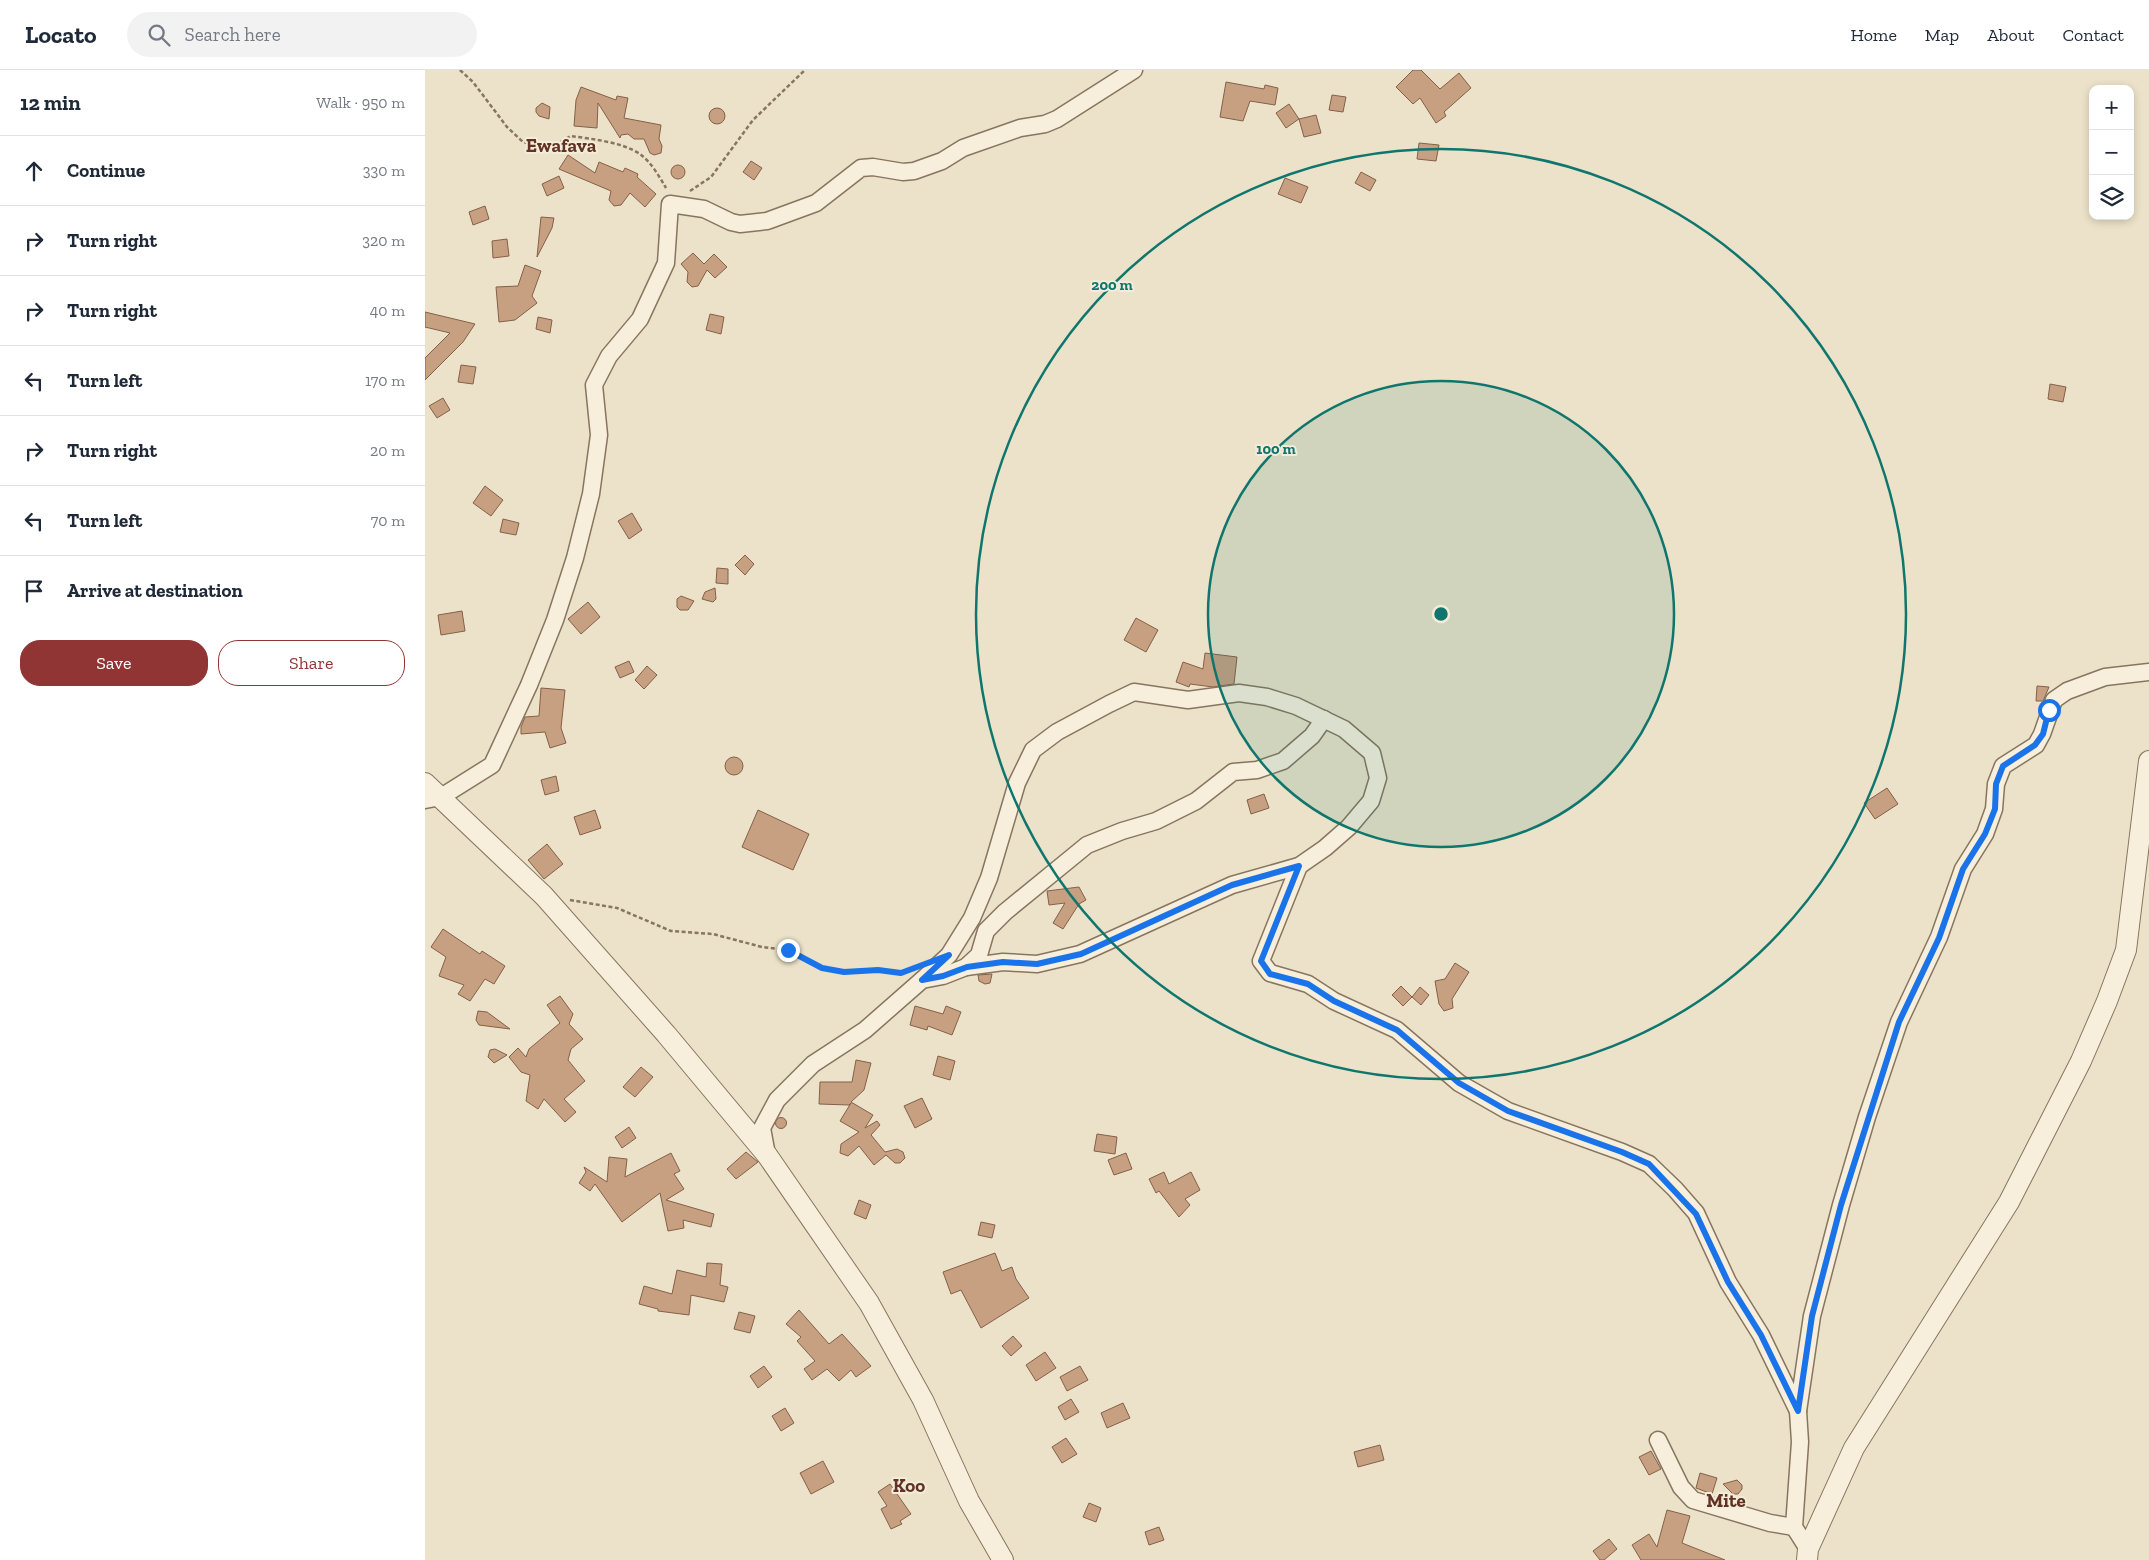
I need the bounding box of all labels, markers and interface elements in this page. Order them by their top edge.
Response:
search box [127,12,477,57]
text: Locato [25,20,97,49]
icon: search [145,21,173,49]
text: Search here [185,23,281,46]
text: Home [1850,24,1897,46]
text: Map [1925,24,1959,46]
text: About [1987,24,2034,46]
text: Contact [2062,24,2124,46]
map controls [2089,85,2134,220]
button: + [2089,85,2134,130]
text: 12 min [20,90,81,115]
text: Walk · 950 m [316,93,405,112]
button: − [2089,130,2134,175]
district label: Ewafava [526,134,597,157]
icon: ahead [20,157,48,185]
text: Continue [67,159,145,182]
text: 330 m [363,161,405,180]
button: layers [2089,175,2134,220]
icon: right [20,227,48,255]
text: Turn right [67,229,157,252]
text: 320 m [362,231,405,250]
text: 200 m [1091,276,1133,294]
icon: right [20,297,48,325]
text: Turn right [67,299,157,322]
text: 40 m [370,301,405,320]
icon: left [20,367,48,395]
text: Turn left [67,369,142,392]
text: 170 m [365,371,405,390]
icon: right [20,437,48,465]
text: Turn right [67,439,157,462]
text: 100 m [1256,440,1296,458]
text: 20 m [370,441,405,460]
icon: left [20,507,48,535]
text: Turn left [67,509,142,532]
text: 70 m [371,511,405,530]
icon: arrive [20,577,48,605]
text: Arrive at destination [67,579,243,602]
centre of rings [1432,605,1450,623]
button: Save [20,640,208,686]
button: Share [218,640,405,686]
route start [2038,699,2061,722]
route end [777,939,800,962]
district label: Koo [893,1474,925,1497]
district label: Mite [1706,1489,1746,1512]

